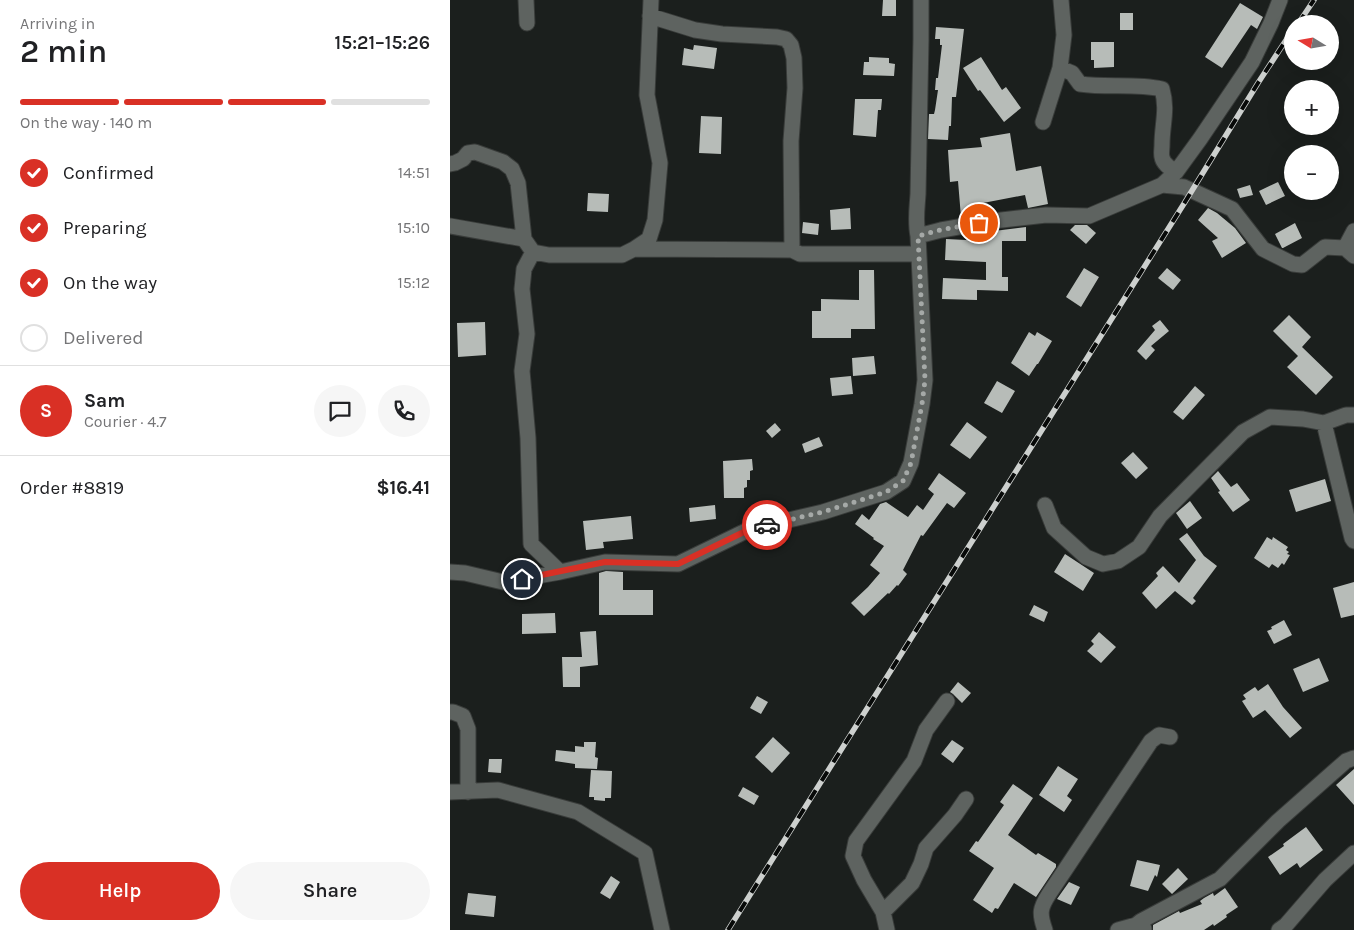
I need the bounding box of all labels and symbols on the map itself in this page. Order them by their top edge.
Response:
north arrow [1284,15,1339,70]
pin [958,202,1000,244]
courier [742,500,792,550]
pin [501,558,543,600]

